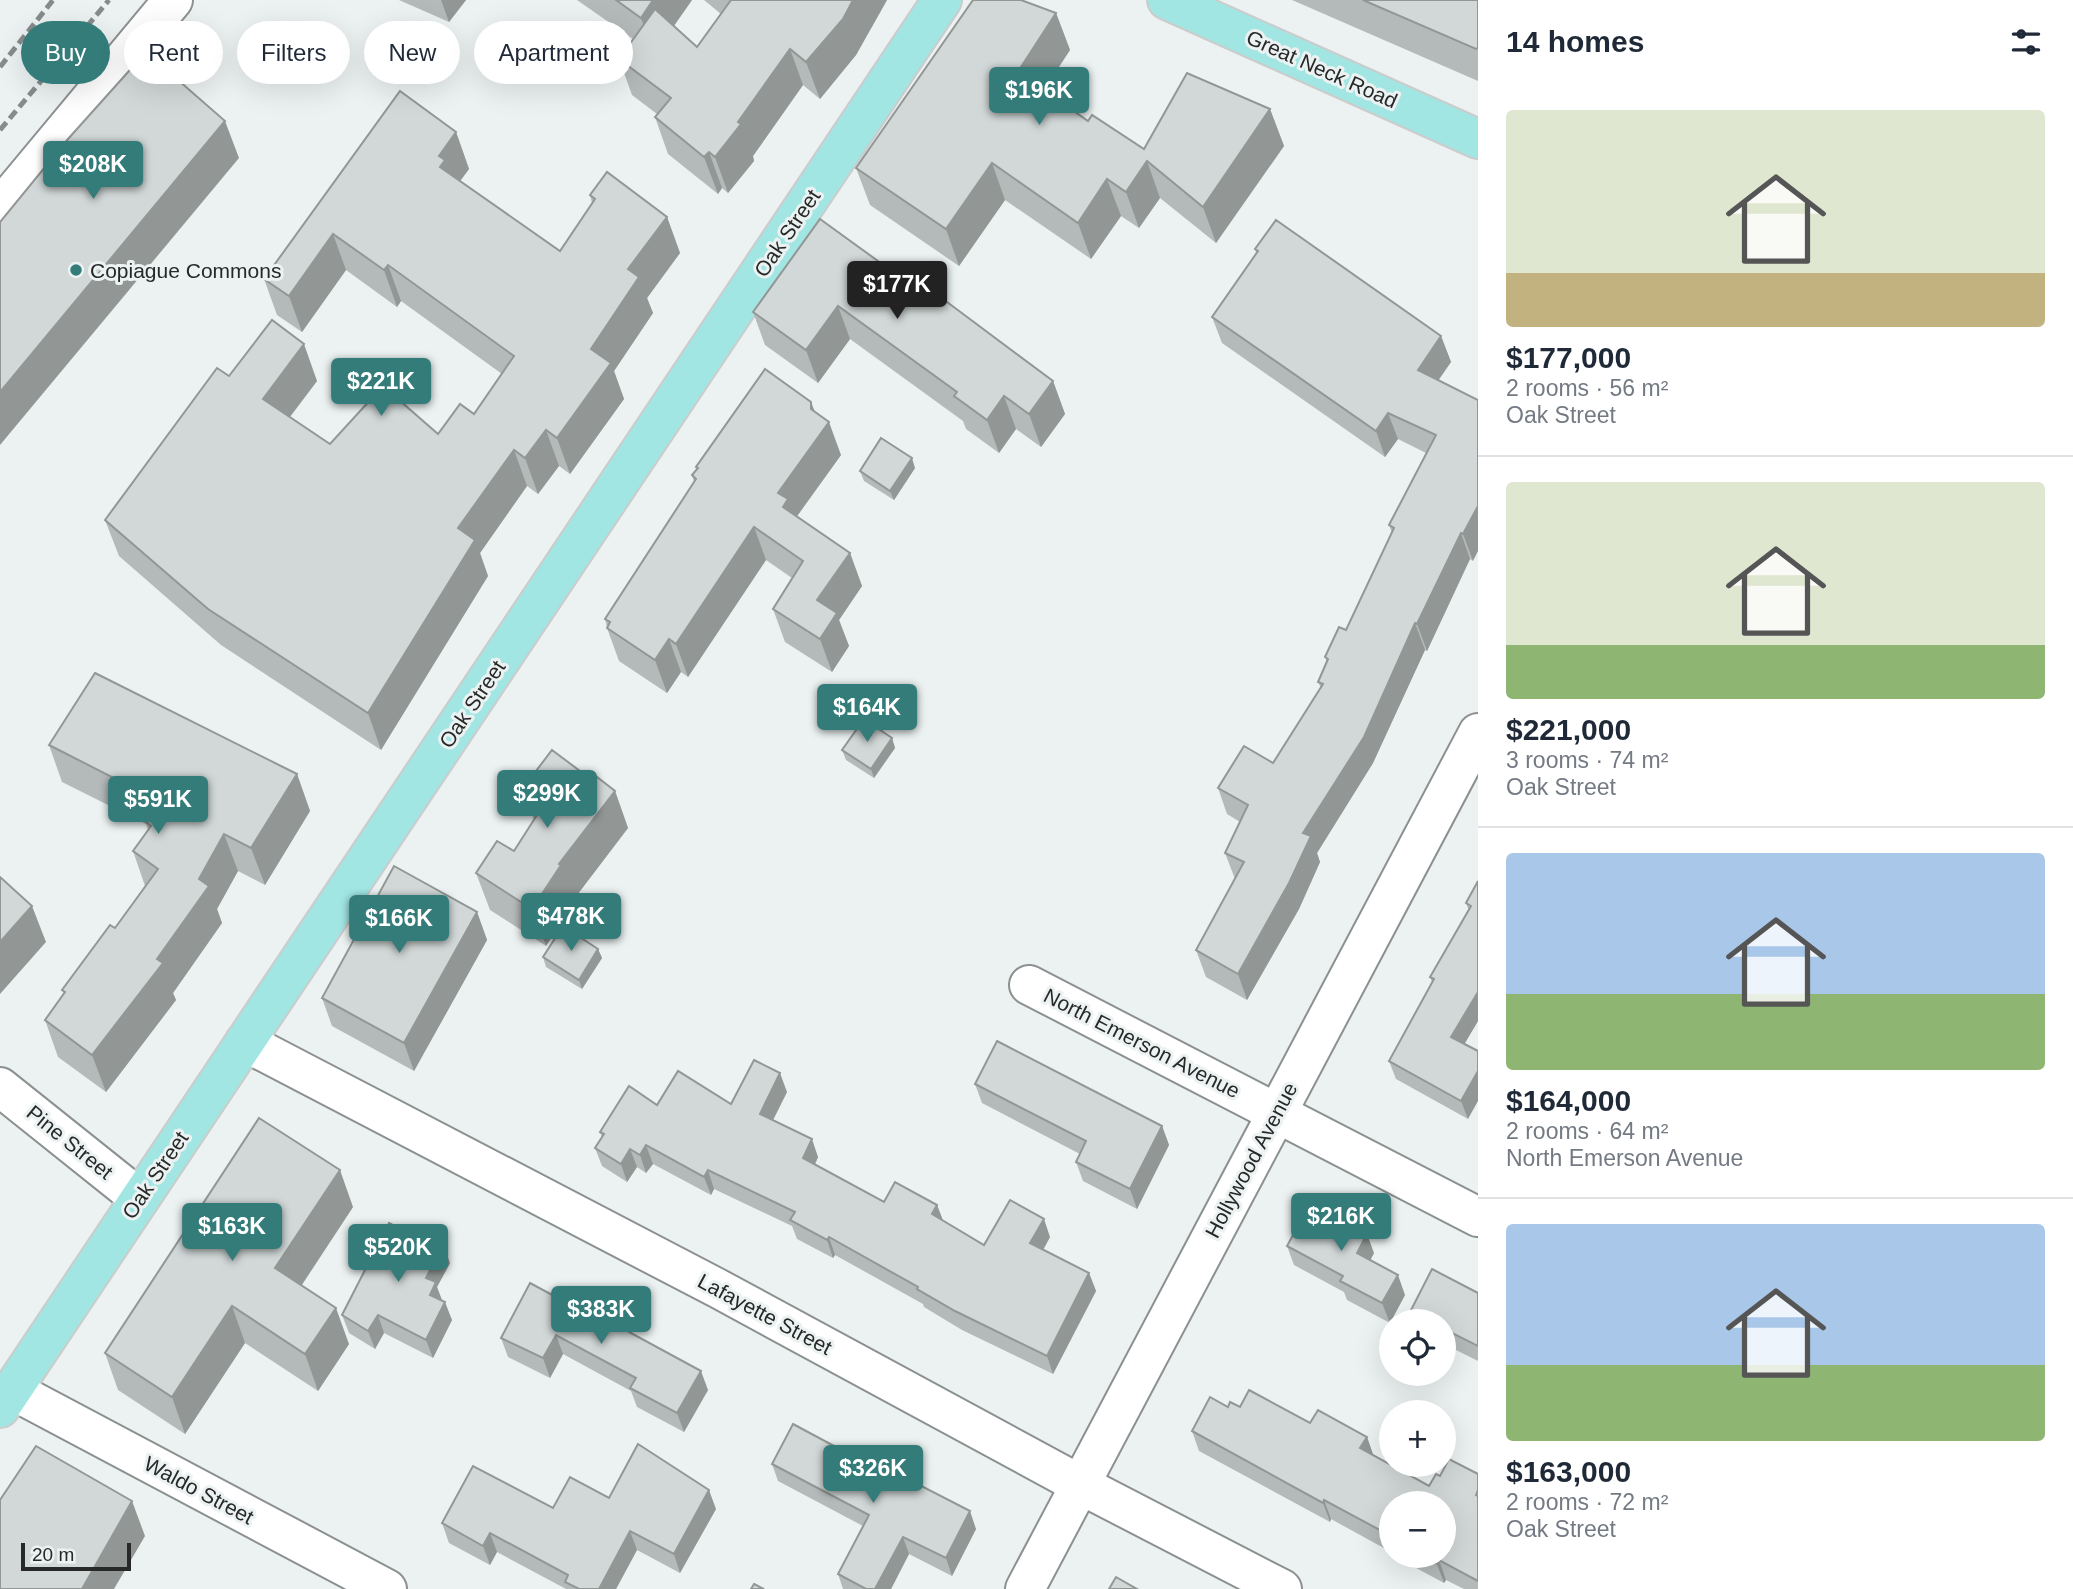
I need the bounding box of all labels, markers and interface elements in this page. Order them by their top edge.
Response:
chip: Buy [21,21,110,84]
chip: Rent [124,21,223,84]
chip: Filters [237,21,350,84]
chip: New [364,21,460,84]
chip: Apartment [474,21,633,84]
icon: filters [2007,23,2045,61]
street label: Great Neck Road [1243,25,1401,113]
text: 14 homes [1506,25,1644,58]
pin: $196K [990,68,1088,127]
text: $196K [1005,77,1073,103]
pin: $208K [44,142,142,201]
text: $208K [59,151,127,177]
icon: home [1713,156,1839,282]
street label: Oak Street [749,185,825,281]
place label: Copiague Commons [90,259,281,282]
marker: Copiague Commons [68,262,84,278]
pin: $177K [848,262,946,321]
text: $177K [863,271,931,297]
text: $177,000 [1506,341,1631,374]
pin: $221K [332,358,430,418]
text: $221K [347,368,415,394]
text: 2 rooms · 56 m² [1506,375,1668,401]
text: Oak Street [1506,402,1616,428]
icon: home [1713,528,1839,654]
street label: Oak Street [434,656,510,752]
pin: $164K [818,684,916,744]
text: $164K [833,694,901,720]
text: $221,000 [1506,713,1631,746]
text: 3 rooms · 74 m² [1506,747,1668,773]
pin: $299K [498,770,596,830]
text: Oak Street [1506,774,1616,800]
pin: $591K [109,776,207,836]
text: $299K [513,780,581,806]
text: $591K [124,786,192,812]
pin: $478K [522,894,620,953]
pin: $166K [350,895,448,955]
icon: home [1713,899,1839,1025]
text: $478K [537,903,605,929]
text: $166K [365,905,433,931]
street label: North Emerson Avenue [1040,984,1244,1102]
street label: Hollywood Avenue [1200,1078,1302,1242]
text: $164,000 [1506,1084,1631,1117]
street label: Pine Street [22,1100,118,1184]
text: 2 rooms · 64 m² [1506,1118,1668,1144]
street label: Oak Street [117,1127,193,1223]
text: North Emerson Avenue [1506,1145,1743,1171]
pin: $216K [1292,1194,1390,1253]
text: $216K [1307,1203,1375,1229]
pin: $163K [183,1204,281,1263]
text: $163K [198,1213,266,1239]
pin: $520K [349,1224,447,1284]
text: $520K [364,1234,432,1260]
street label: Lafayette Street [694,1269,836,1359]
icon: home [1713,1270,1839,1396]
pin: $383K [552,1286,650,1346]
text: $383K [567,1296,635,1322]
map controls [1379,1309,1456,1568]
button: locate [1379,1309,1456,1386]
button: + [1379,1400,1456,1477]
pin: $326K [824,1446,922,1505]
street label: Waldo Street [140,1452,258,1529]
text: $326K [839,1455,907,1481]
text: $163,000 [1506,1455,1631,1488]
text: 2 rooms · 72 m² [1506,1489,1668,1515]
button: − [1379,1491,1456,1568]
text: Oak Street [1506,1516,1616,1542]
scale bar [21,1540,131,1572]
text: 20 m [32,1544,74,1565]

